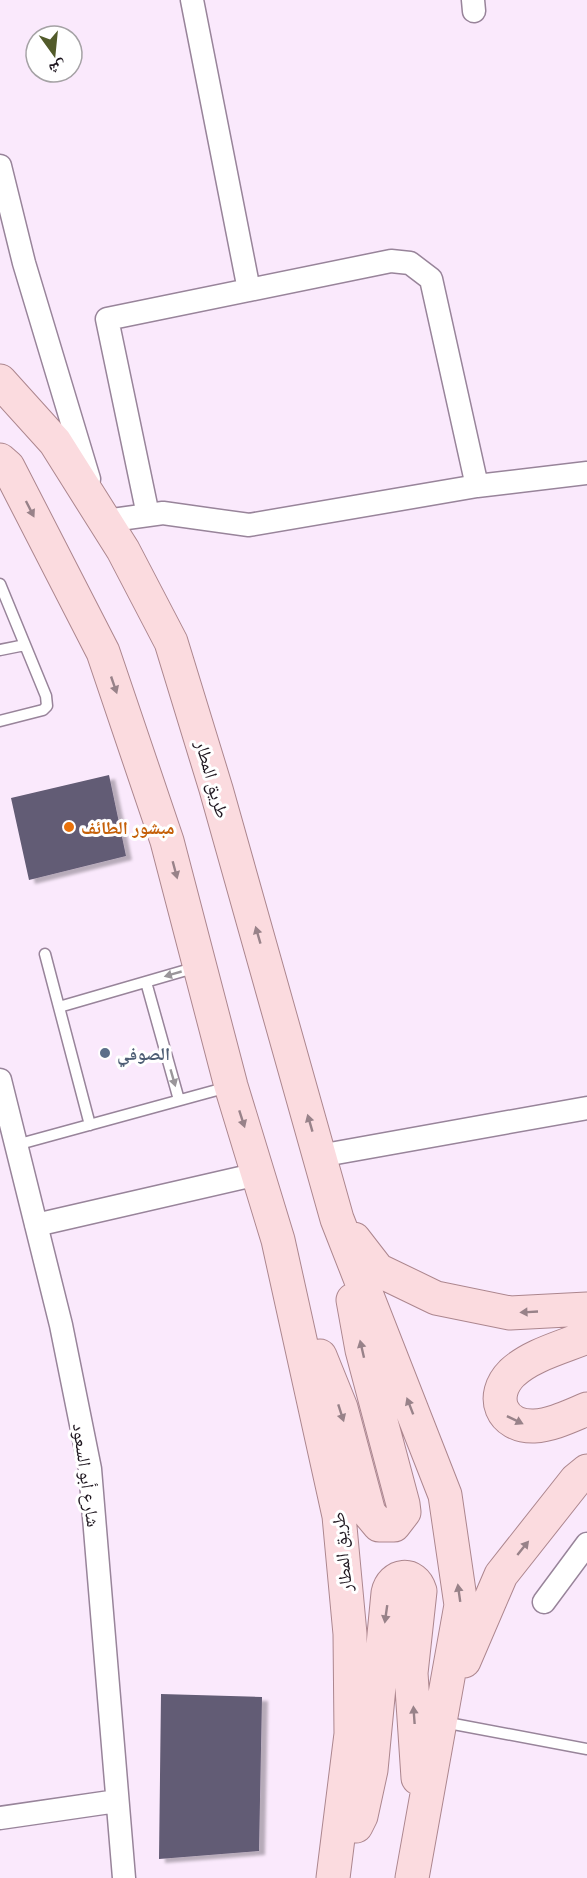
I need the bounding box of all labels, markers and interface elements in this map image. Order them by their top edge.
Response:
north arrow [24,24,84,84]
text: ش [47,56,69,81]
one-way arrow [25,501,35,518]
one-way arrow [110,676,120,694]
street label: طريق المطار [190,736,236,821]
place label: مبشور الطائف [81,815,174,839]
marker: مبشور الطائف [62,820,76,834]
one-way arrow [170,861,180,879]
one-way arrow [252,926,262,944]
one-way arrow [164,970,182,979]
place label: الصوفي [117,1041,170,1068]
marker: الصوفي [98,1046,112,1060]
one-way arrow [169,1070,178,1088]
one-way arrow [237,1110,247,1128]
one-way arrow [305,1114,314,1132]
one-way arrow [519,1307,538,1316]
one-way arrow [357,1339,367,1358]
one-way arrow [405,1396,415,1414]
one-way arrow [337,1404,347,1422]
one-way arrow [506,1415,524,1425]
street label: شارع أبو السعود [68,1422,106,1528]
street label: طريق المطار [325,1511,357,1594]
one-way arrow [516,1540,529,1556]
one-way arrow [454,1583,463,1602]
one-way arrow [381,1604,390,1623]
one-way arrow [409,1706,419,1725]

